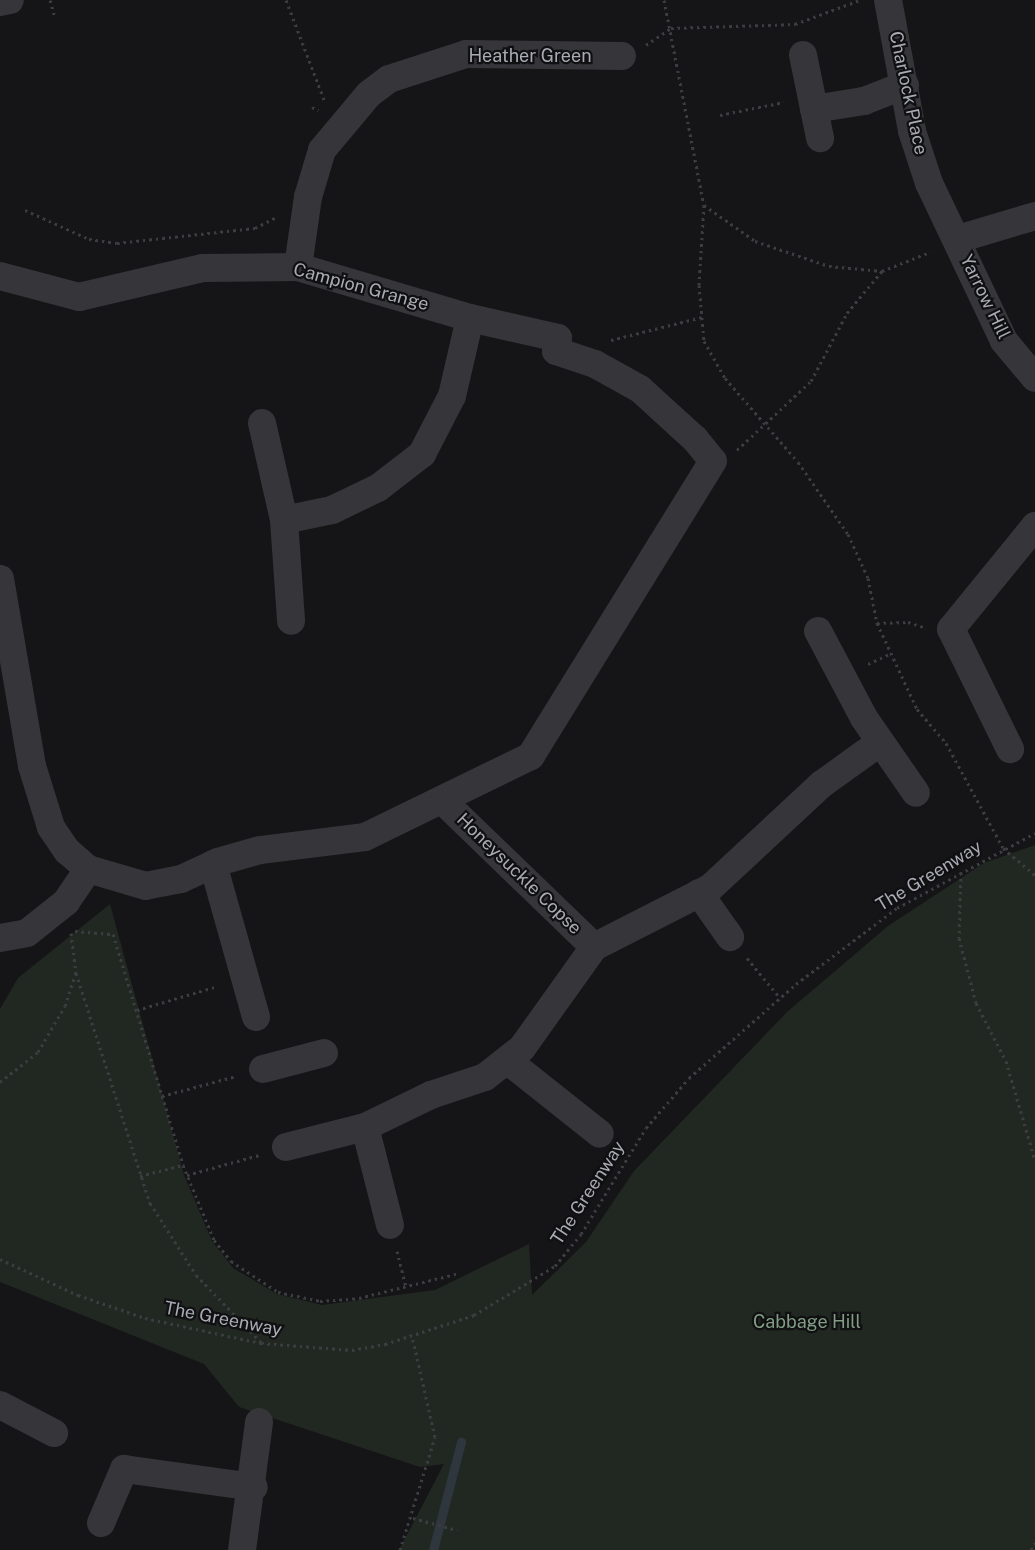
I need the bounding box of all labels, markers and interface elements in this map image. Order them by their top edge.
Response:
street label: Charlock Place [884,29,932,157]
street label: Heather Green [468,45,592,67]
street label: Yarrow Hill [955,251,1015,343]
street label: Campion Grange [291,259,431,315]
street label: Honeysuckle Copse [452,809,586,939]
street label: The Greenway [872,836,986,916]
street label: The Greenway [546,1137,630,1249]
street label: The Greenway [162,1297,284,1341]
park label: Cabbage Hill [753,1311,861,1333]

